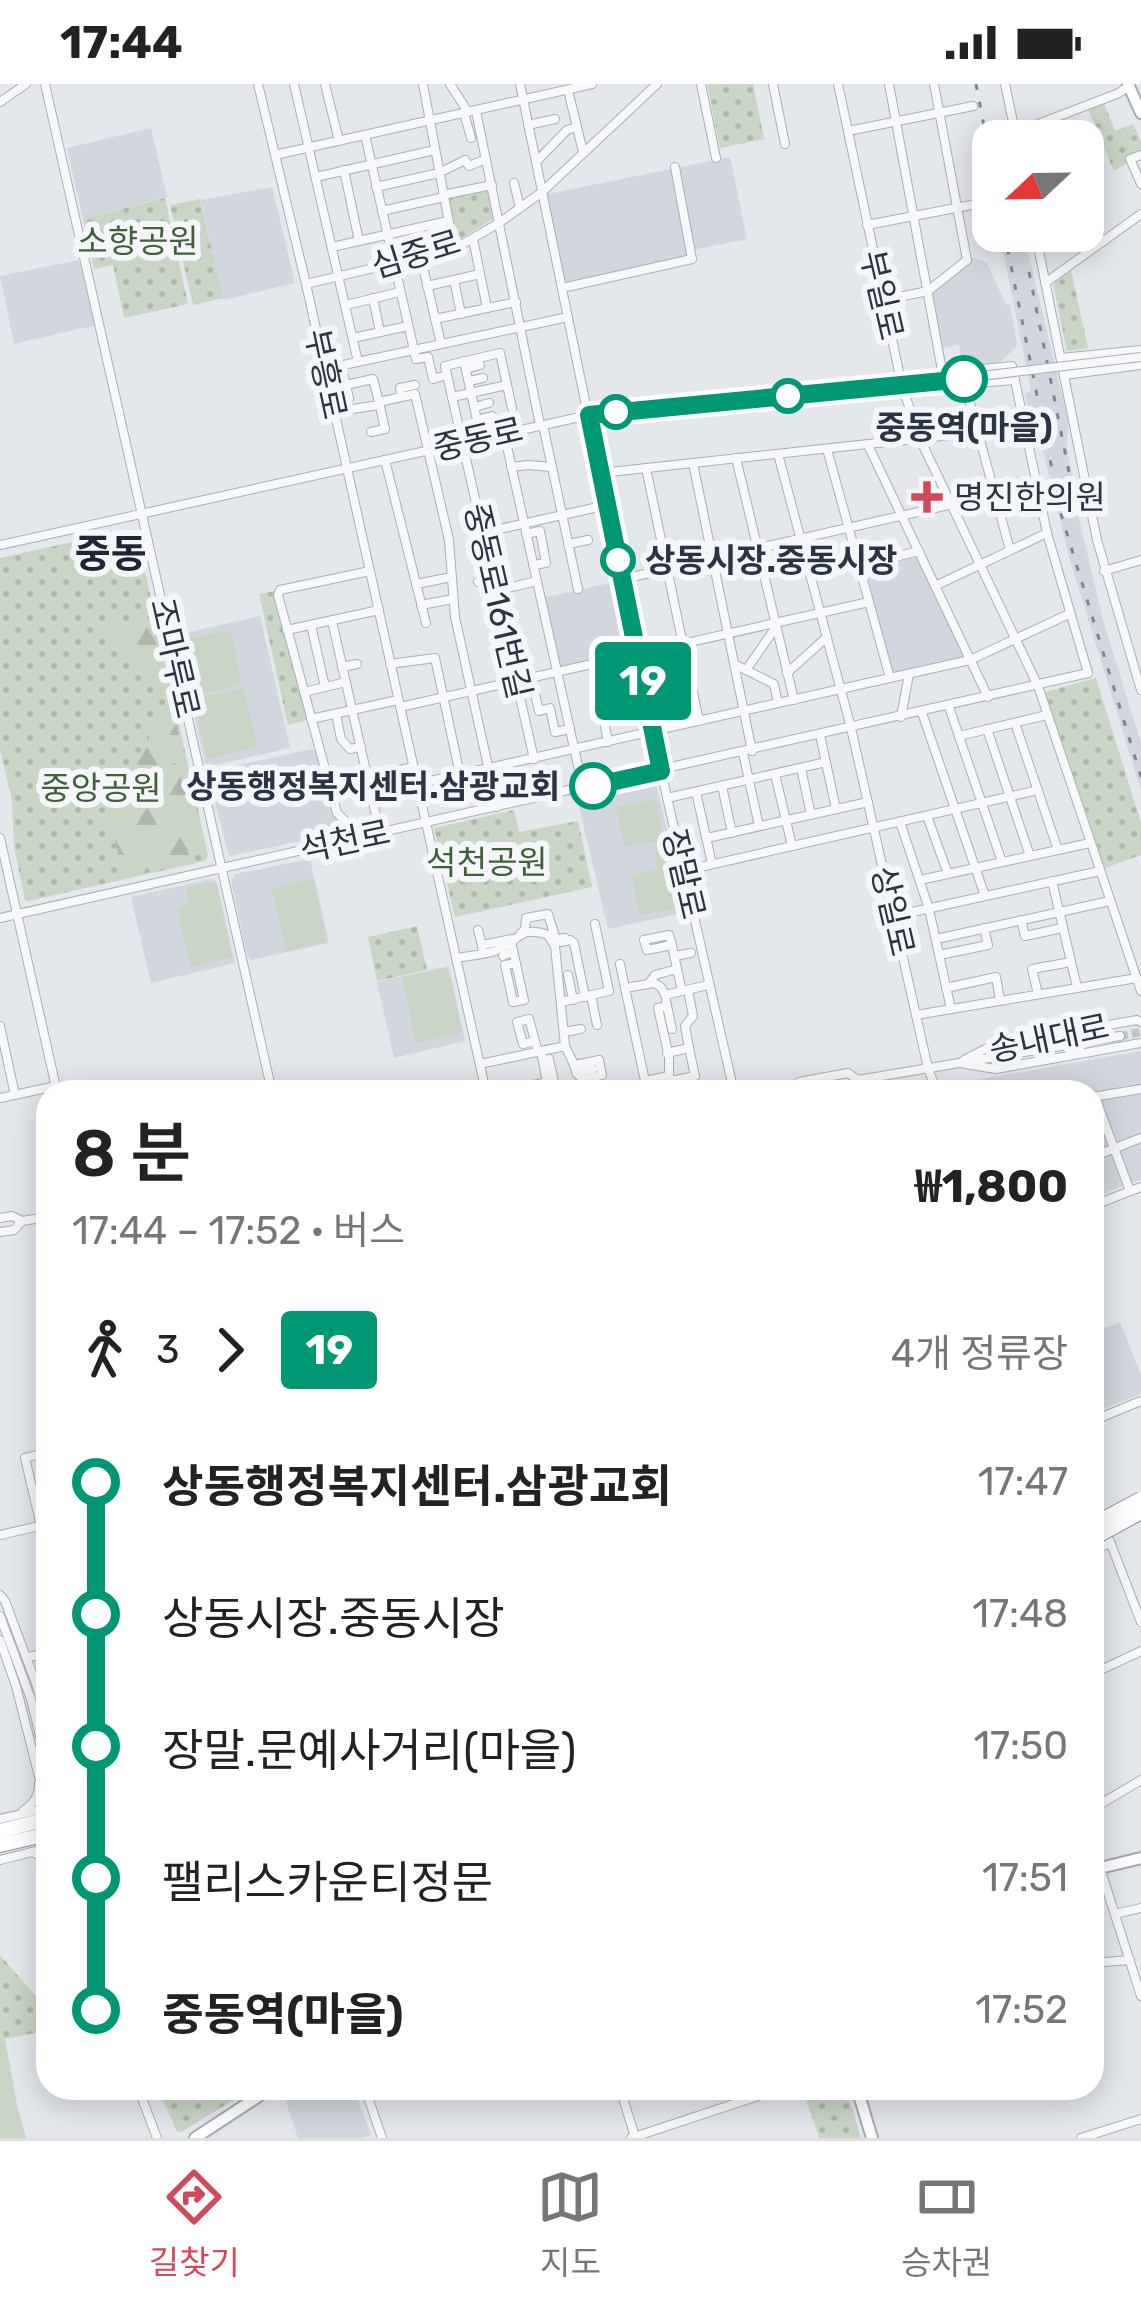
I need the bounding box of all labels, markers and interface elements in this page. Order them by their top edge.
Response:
text: 17:44 [60,16,183,69]
north arrow [972,120,1104,252]
map controls [972,120,1104,252]
park label: 소향공원 [77,222,199,261]
street label: 심중로 [367,222,465,286]
street label: 부일로 [853,246,911,344]
street label: 부흥로 [297,325,355,423]
marker: 중동역(마을) [942,357,986,401]
unlabelled marker [772,380,804,412]
unlabelled marker [600,396,632,428]
place label: 중동역(마을) [875,408,1053,447]
street label: 중동로 [429,410,527,468]
place label: 명진한의원 [954,478,1106,517]
marker: 명진한의원 [911,481,943,513]
street label: 중동로161번길 [457,500,539,702]
district label: 중동 [75,531,147,577]
place label: 상동시장.중동시장 [645,541,897,580]
marker: 상동시장.중동시장 [602,544,634,576]
street label: 조마루로 [142,594,208,722]
line badge: 19 [589,642,697,720]
text: 19 [619,656,667,706]
marker: 상동행정복지센터.삼광교회 [571,764,615,808]
place label: 상동행정복지센터.삼광교회 [186,767,560,806]
park label: 중앙공원 [40,769,162,808]
street label: 석천로 [296,812,394,870]
street label: 장말로 [655,825,713,923]
park label: 석천공원 [426,843,548,882]
street label: 상일로 [864,862,922,960]
street label: 송내대로 [986,1006,1112,1070]
text: 8 분 [72,1114,191,1193]
text: ₩1,800 [915,1160,1068,1213]
text: 17:44 – 17:52 · 버스 [72,1208,405,1254]
icon: walk [72,1317,138,1383]
icon: forward [197,1317,263,1383]
text: 19 [305,1325,353,1375]
text: 3 [156,1327,179,1373]
text: 4개 정류장 [891,1331,1068,1377]
text: 17:47 [978,1459,1068,1505]
text: 상동행정복지센터.삼광교회 [162,1460,672,1513]
text: 17:48 [972,1591,1068,1637]
text: 상동시장.중동시장 [162,1592,505,1645]
text: 17:50 [973,1723,1068,1769]
text: 장말.문예사거리(마을) [162,1724,576,1777]
text: 17:51 [982,1855,1068,1901]
text: 팰리스카운티정문 [162,1856,493,1909]
text: 17:52 [975,1987,1068,2033]
text: 중동역(마을) [162,1988,404,2041]
tab: 길찾기 [149,2164,240,2284]
tab: 지도 [537,2164,603,2284]
tab: 승차권 [901,2164,992,2284]

